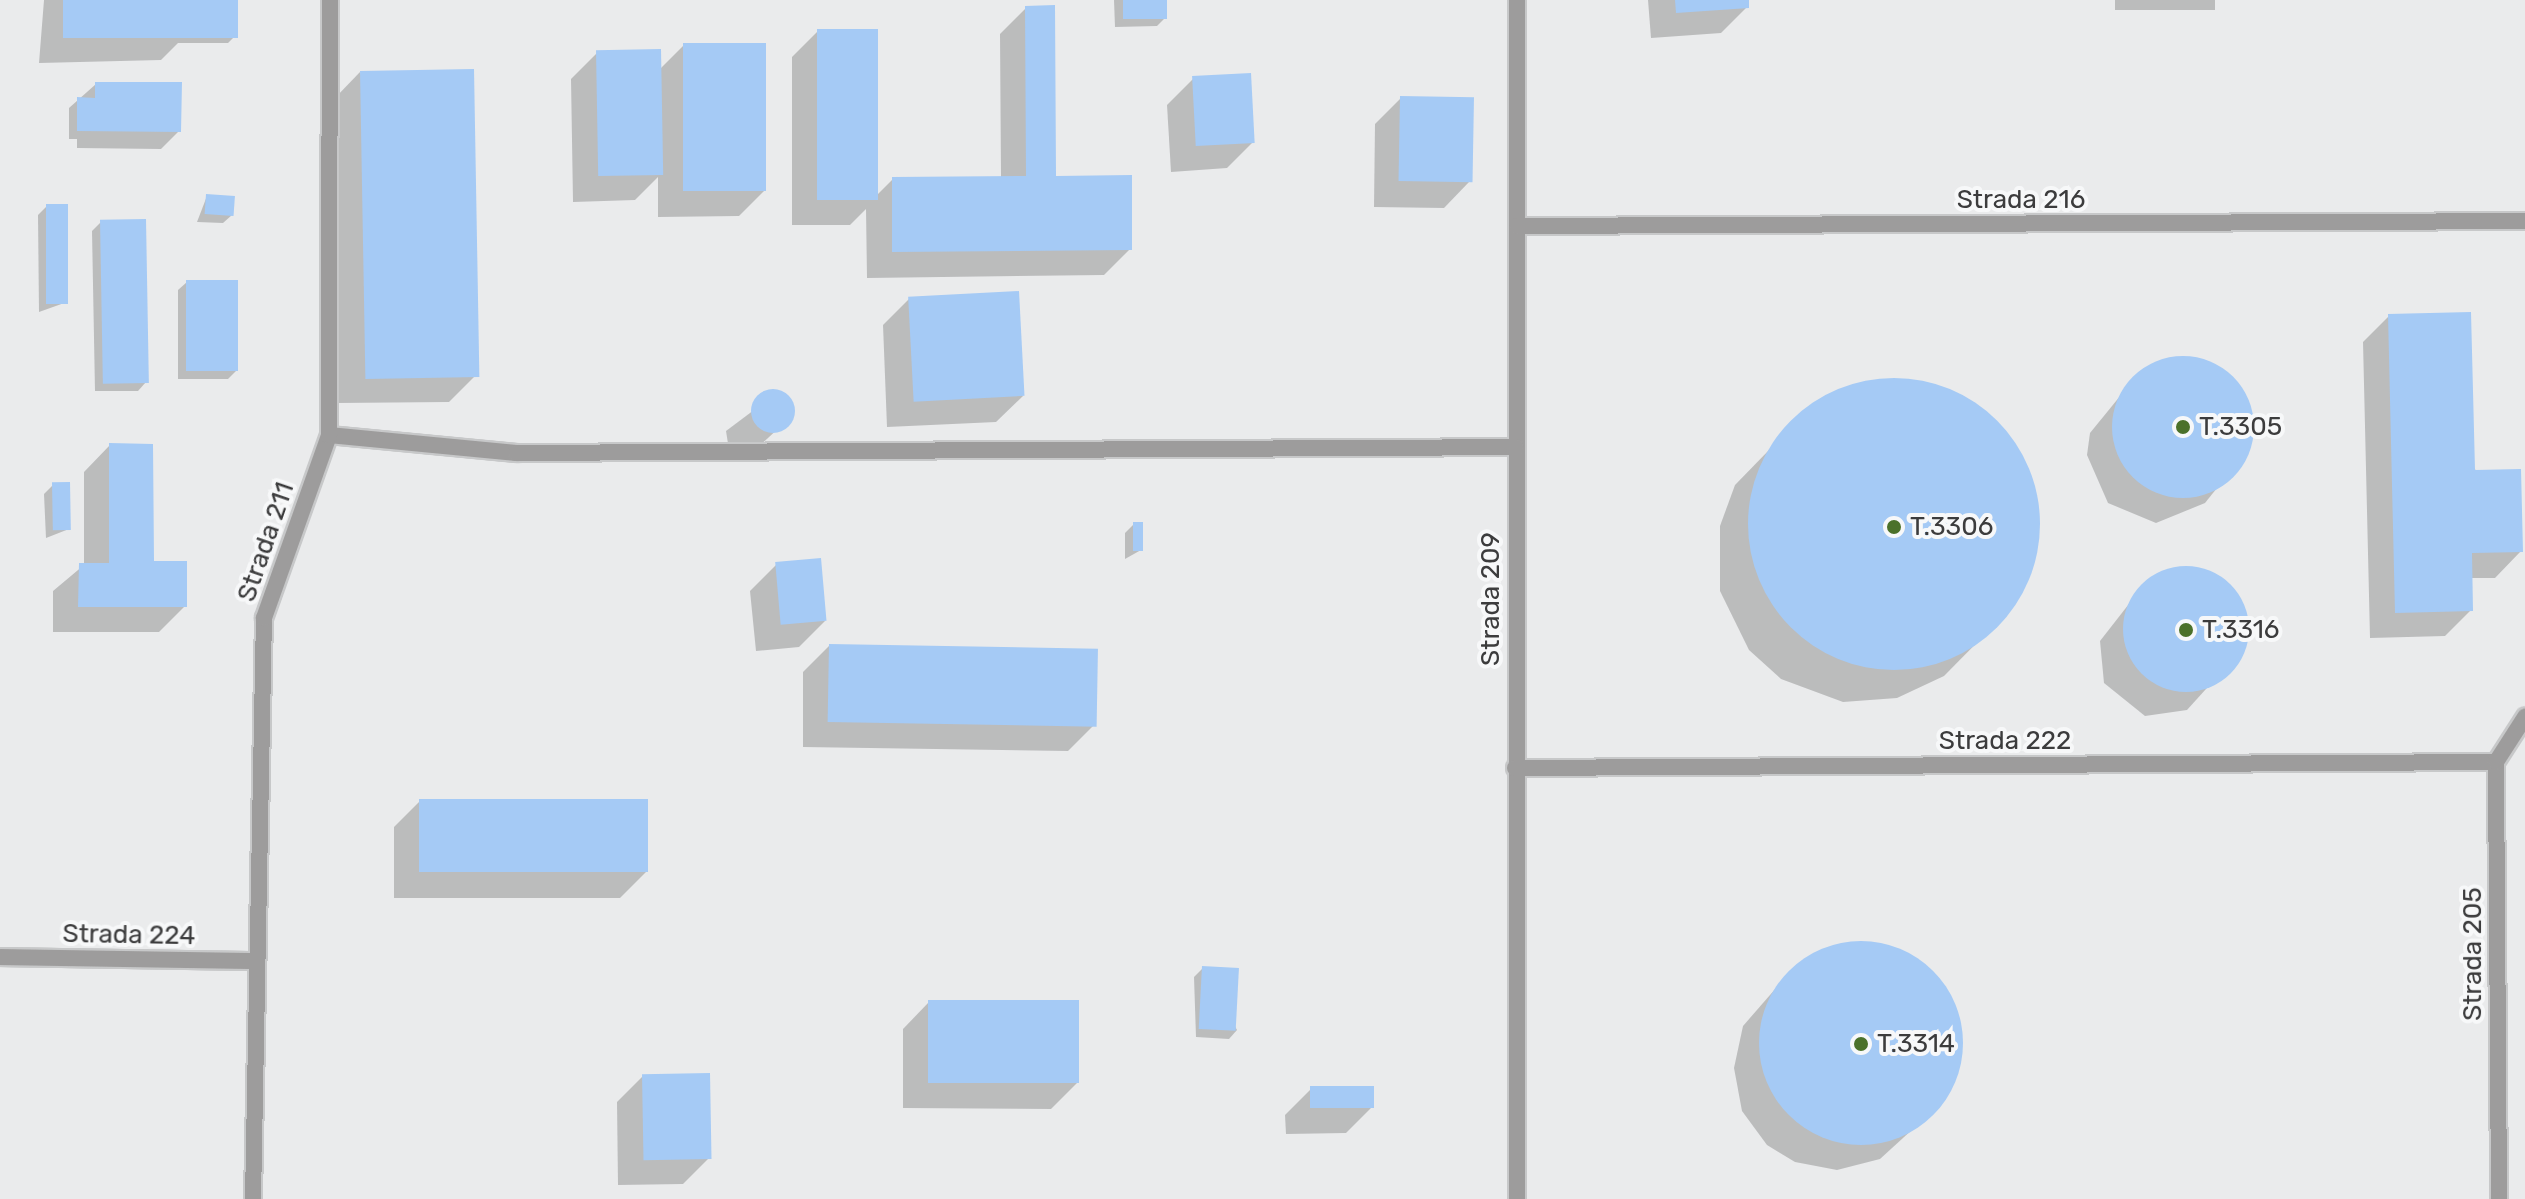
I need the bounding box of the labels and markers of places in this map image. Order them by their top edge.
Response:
place label: T.3305 [2199,411,2282,443]
marker: T.3305 [2174,418,2192,436]
place label: T.3306 [1910,511,1993,543]
marker: T.3306 [1885,518,1903,536]
place label: T.3316 [2202,614,2280,646]
marker: T.3316 [2177,621,2195,639]
place label: T.3314 [1877,1028,1955,1060]
marker: T.3314 [1852,1035,1870,1053]

